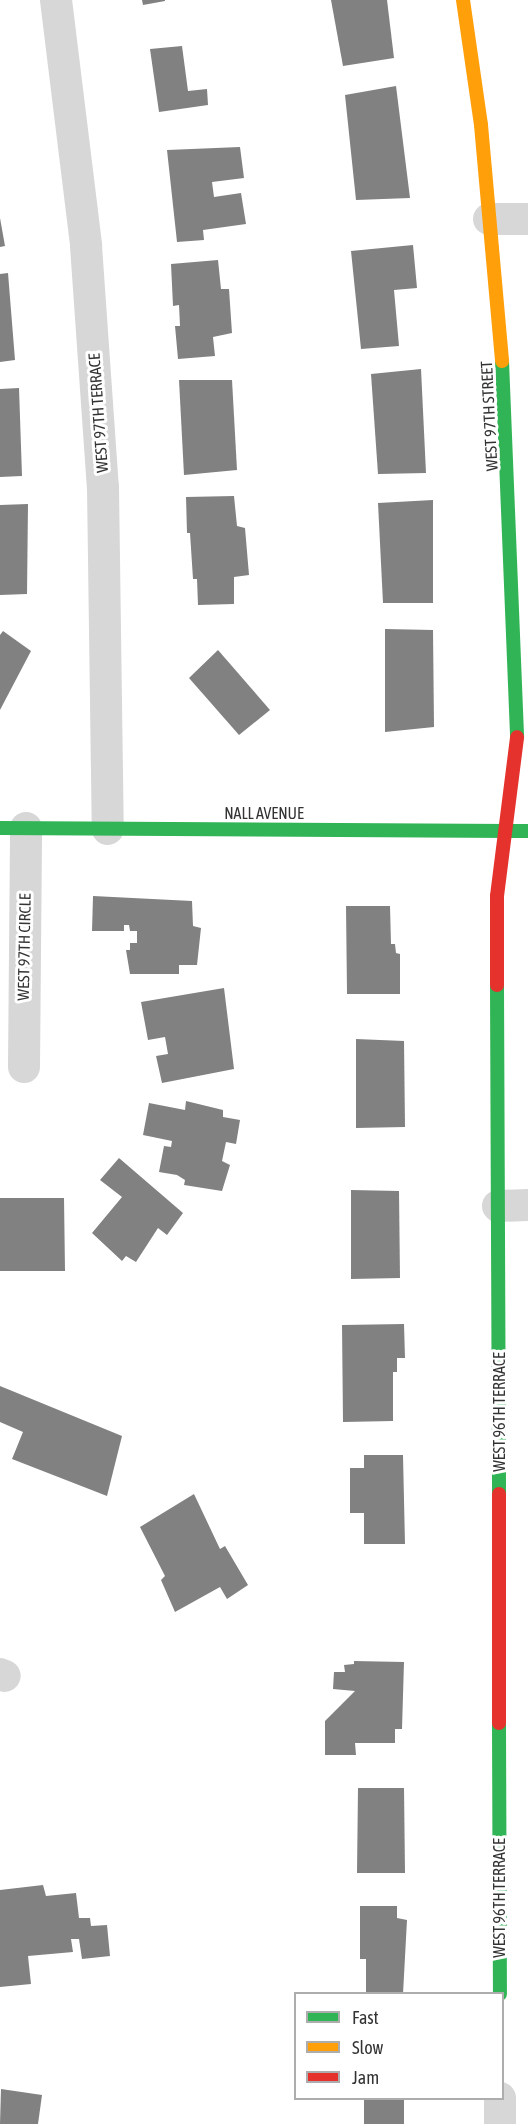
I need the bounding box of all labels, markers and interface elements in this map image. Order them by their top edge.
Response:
street label: WEST 97TH TERRACE [84,353,112,473]
street label: WEST 97TH STREET [477,360,501,472]
street label: NALL AVENUE [224,803,304,823]
street label: WEST 97TH CIRCLE [13,893,35,1001]
street label: WEST 96TH TERRACE [489,1352,509,1472]
street label: WEST 96TH TERRACE [489,1838,509,1958]
legend [294,1992,504,2100]
text: Fast [352,2007,379,2028]
text: Slow [352,2037,383,2058]
text: Jam [352,2067,379,2088]

